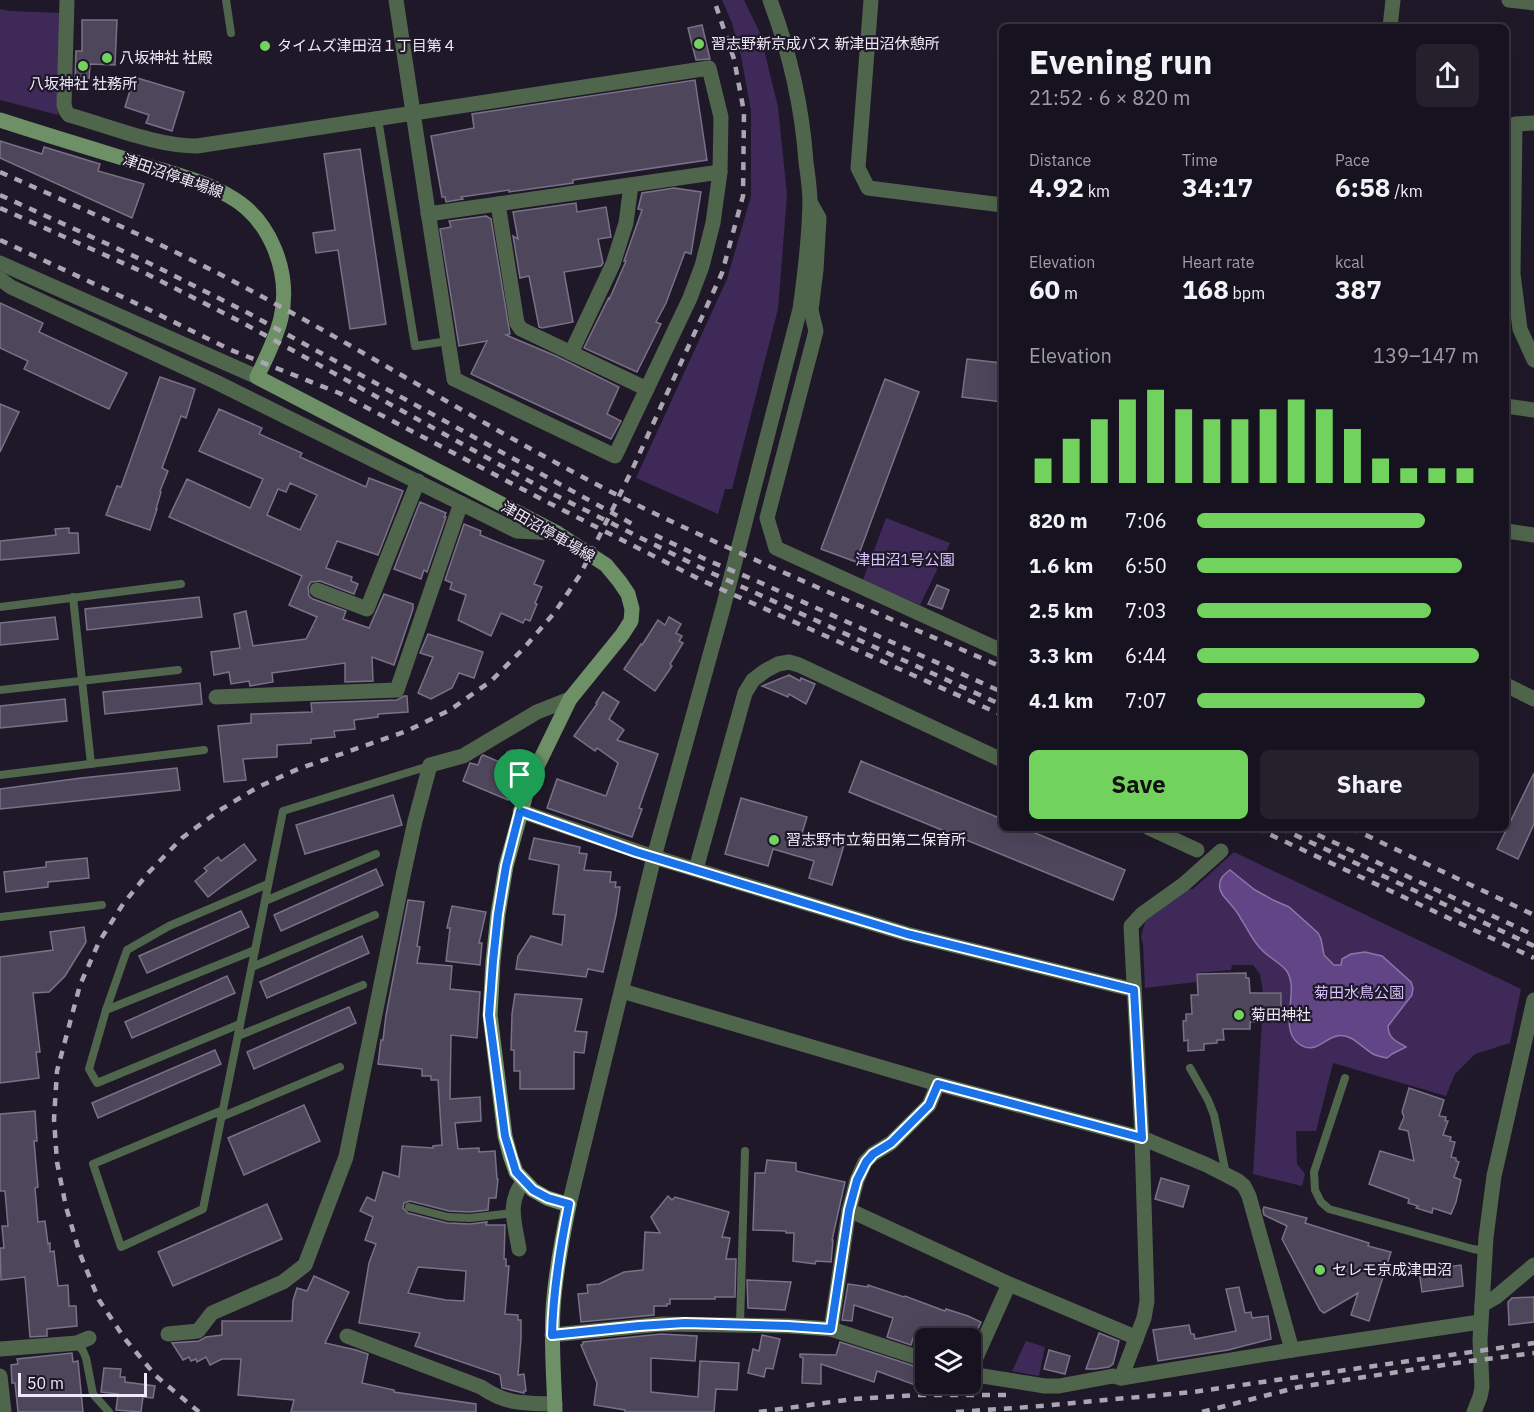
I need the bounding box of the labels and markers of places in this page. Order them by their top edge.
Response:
place label: 習志野新京成バス 新津田沼休憩所 [711,34,940,53]
place label: タイムズ津田沼１丁目第４ [277,36,457,55]
marker: 習志野新京成バス 新津田沼休憩所 [692,37,706,51]
marker: タイムズ津田沼１丁目第４ [258,39,272,53]
place label: 八坂神社 社殿 [119,48,213,67]
marker: 八坂神社 社殿 [100,51,114,65]
marker: 八坂神社 社務所 [76,59,90,73]
place label: 八坂神社 社務所 [29,74,137,93]
pin [494,749,545,811]
place label: 習志野市立菊田第二保育所 [786,830,966,849]
marker: 習志野市立菊田第二保育所 [767,833,781,847]
place label: 菊田神社 [1251,1005,1311,1024]
marker: 菊田神社 [1232,1008,1246,1022]
place label: セレモ京成津田沼 [1332,1260,1452,1279]
marker: セレモ京成津田沼 [1313,1263,1327,1277]

